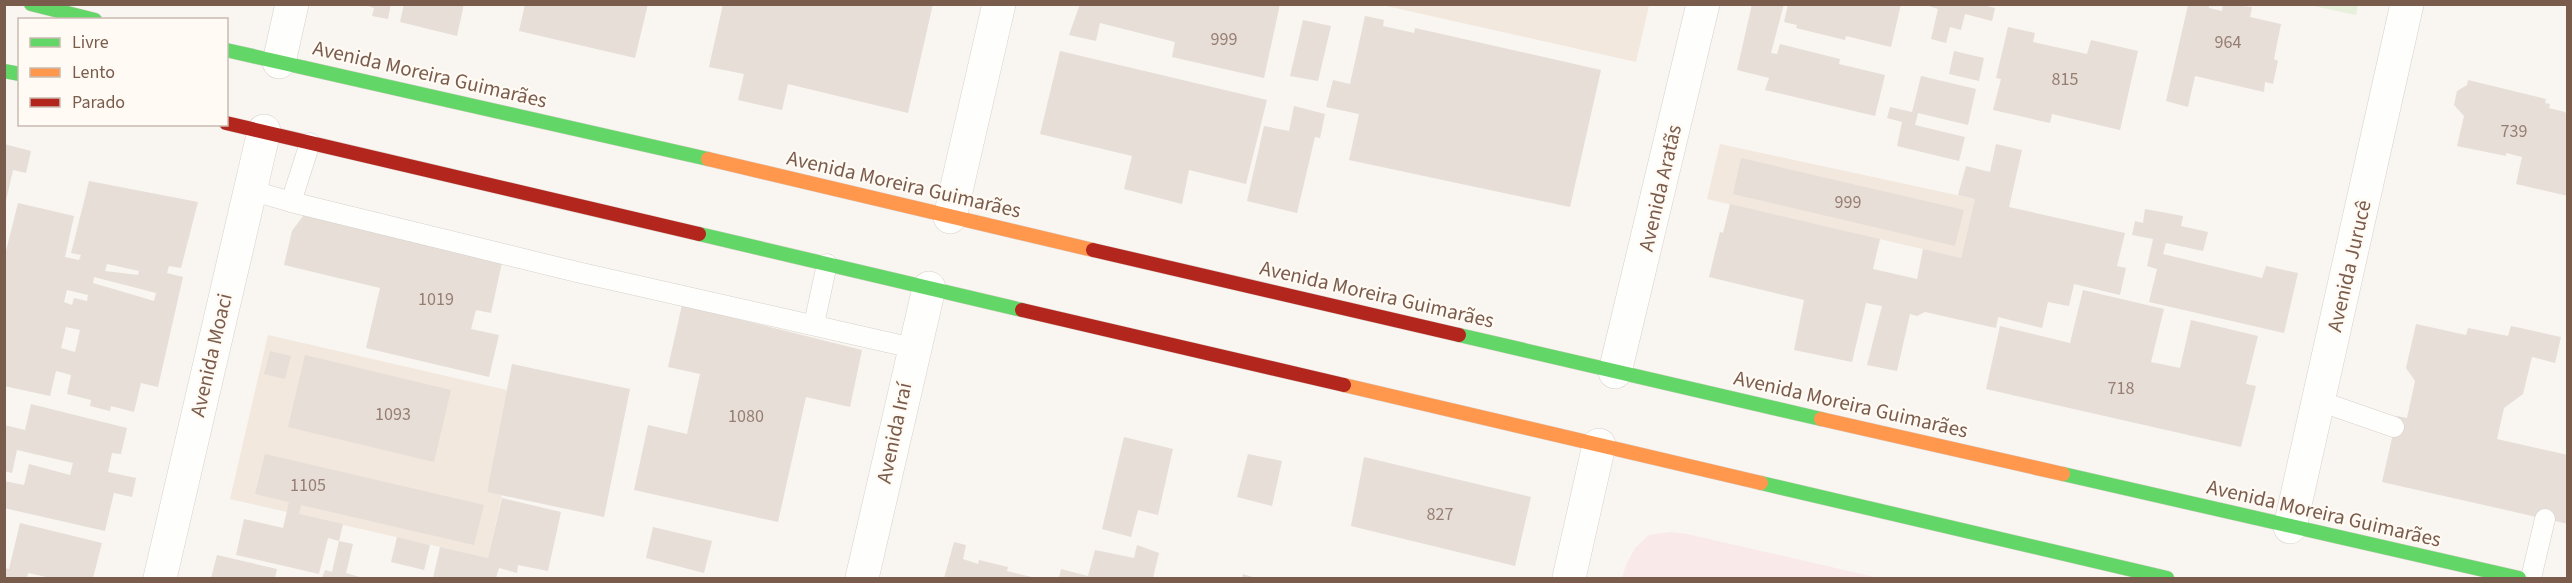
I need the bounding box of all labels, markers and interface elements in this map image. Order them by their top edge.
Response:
legend [18,18,228,126]
house number: 999 [1211,27,1237,52]
text: Livre [72,30,109,55]
house number: 964 [2215,30,2241,55]
street label: Avenida Moreira Guimarães [310,32,550,116]
text: Lento [72,60,115,85]
house number: 815 [2052,67,2078,92]
text: Parado [72,90,125,115]
house number: 739 [2501,119,2527,144]
street label: Avenida Aratãs [1631,122,1689,254]
street label: Avenida Moreira Guimarães [784,142,1024,226]
house number: 999 [1835,190,1861,215]
street label: Avenida Jurucê [2319,197,2379,335]
street label: Avenida Moreira Guimarães [1257,252,1497,336]
house number: 1019 [418,287,454,312]
street label: Avenida Moaci [182,290,240,420]
street label: Avenida Moreira Guimarães [1731,362,1971,446]
house number: 718 [2108,376,2134,401]
street label: Avenida Iraí [869,379,920,486]
house number: 1093 [375,402,411,427]
house number: 1080 [728,404,764,429]
street label: Avenida Moreira Guimarães [2204,471,2444,555]
house number: 1105 [290,473,326,498]
house number: 827 [1427,502,1453,527]

